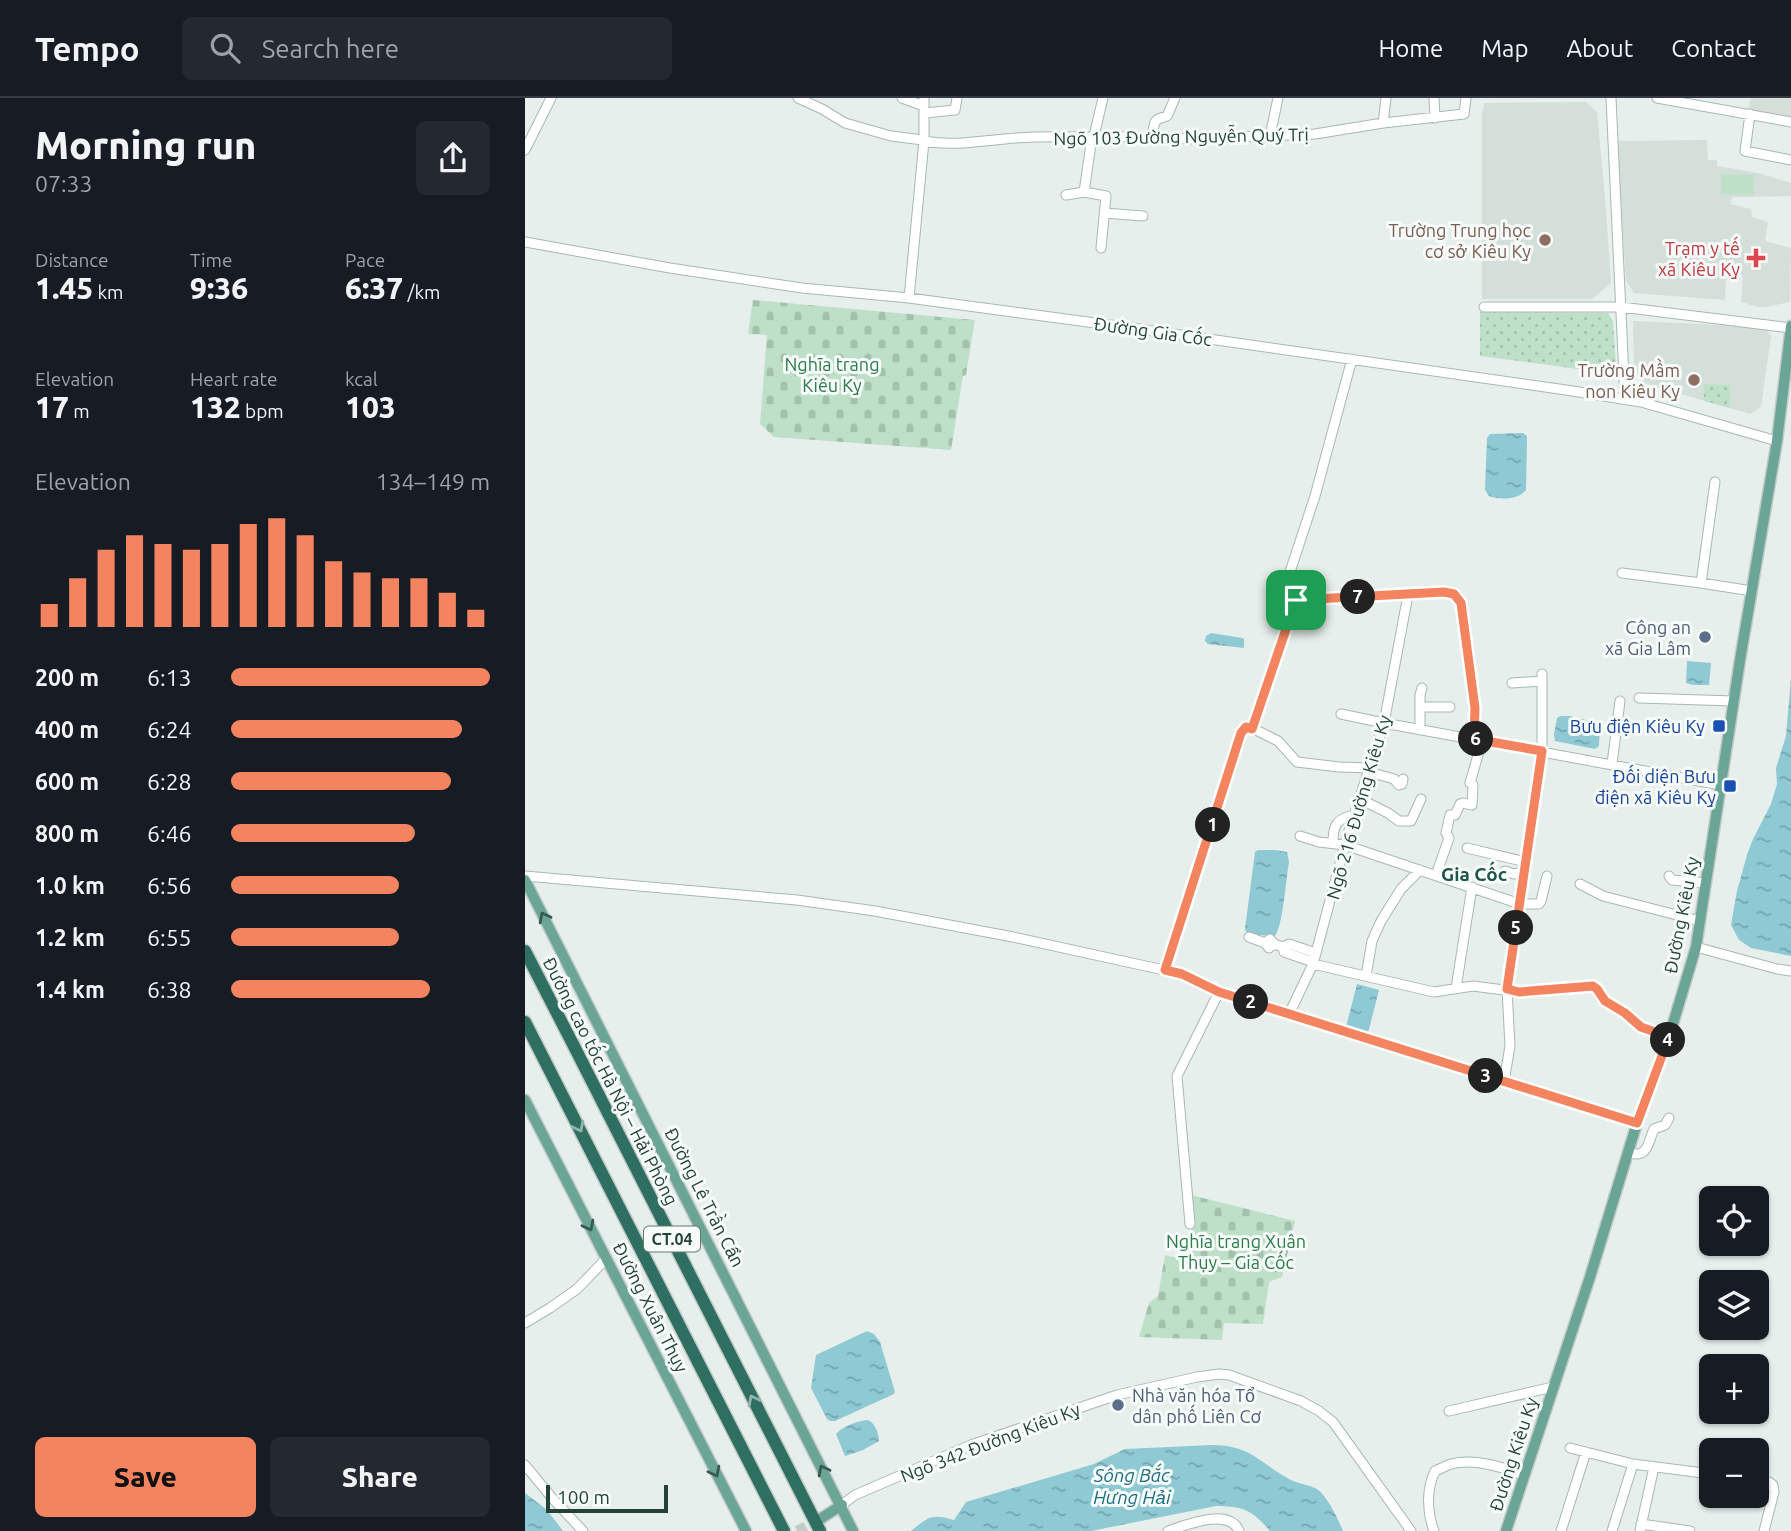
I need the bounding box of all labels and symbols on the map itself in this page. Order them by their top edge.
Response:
street label: Ngõ 103 Đường Nguyễn Quý Trị [1053,121,1309,149]
place label: Trường Trung học cơ sở Kiêu Kỵ [1388,220,1531,261]
marker: Trường Trung học cơ sở Kiêu Kỵ [1537,232,1553,248]
place label: Trạm y tế xã Kiêu Kỵ [1658,236,1740,279]
marker: Trạm y tế xã Kiêu Kỵ [1746,248,1766,268]
street label: Đường Gia Cốc [1093,310,1213,349]
park label: Nghĩa trang Kiêu Kỵ [785,354,880,395]
place label: Trường Mầm non Kiêu Kỵ [1577,358,1680,401]
marker: Trường Mầm non Kiêu Kỵ [1686,372,1702,388]
pin [1266,570,1326,630]
pin: 7 [1341,580,1375,614]
place label: Công an xã Gia Lâm [1605,617,1691,658]
marker: Công an xã Gia Lâm [1697,629,1713,645]
street label: Ngõ 216 Đường Kiêu Kỵ [1322,712,1394,902]
place label: Bưu điện Kiêu Kỵ [1570,716,1705,736]
marker: Bưu điện Kiêu Kỵ [1711,718,1727,734]
pin: 6 [1459,722,1493,756]
place label: Đối diện Bưu điện xã Kiêu Kỵ [1595,764,1716,807]
marker: Đối diện Bưu điện xã Kiêu Kỵ [1722,778,1738,794]
pin: 1 [1195,808,1231,842]
street label: Đường Kiêu Kỵ [1660,855,1702,975]
district label: Gia Cốc [1441,861,1507,885]
pin: 5 [1499,910,1534,946]
one-way arrow [538,912,552,924]
street label: Đường cao tốc Hà Nội – Hải Phòng [540,953,685,1208]
pin: 2 [1233,984,1269,1020]
pin: 4 [1651,1023,1685,1058]
pin: 3 [1469,1058,1503,1094]
one-way arrow [570,1120,584,1132]
street label: Đường Lê Trần Cẩn [661,1123,751,1270]
one-way arrow [581,1219,595,1231]
road number: CT.04 [644,1226,700,1252]
park label: Nghĩa trang Xuân Thụy – Gia Cốc [1166,1231,1306,1272]
street label: Đường Xuân Thụy [610,1239,693,1376]
place label: Nhà văn hóa Tổ dân phố Liên Cơ [1132,1385,1262,1426]
street label: Đường Kiêu Kỵ [1485,1394,1541,1513]
one-way arrow [748,1395,762,1407]
marker: Nhà văn hóa Tổ dân phố Liên Cơ [1110,1397,1126,1413]
street label: Ngõ 342 Đường Kiêu Kỵ [897,1398,1083,1486]
water label: Sông Bắc Hưng Hải [1093,1463,1172,1508]
one-way arrow [707,1465,721,1477]
one-way arrow [817,1465,831,1477]
scale bar [546,1482,669,1514]

